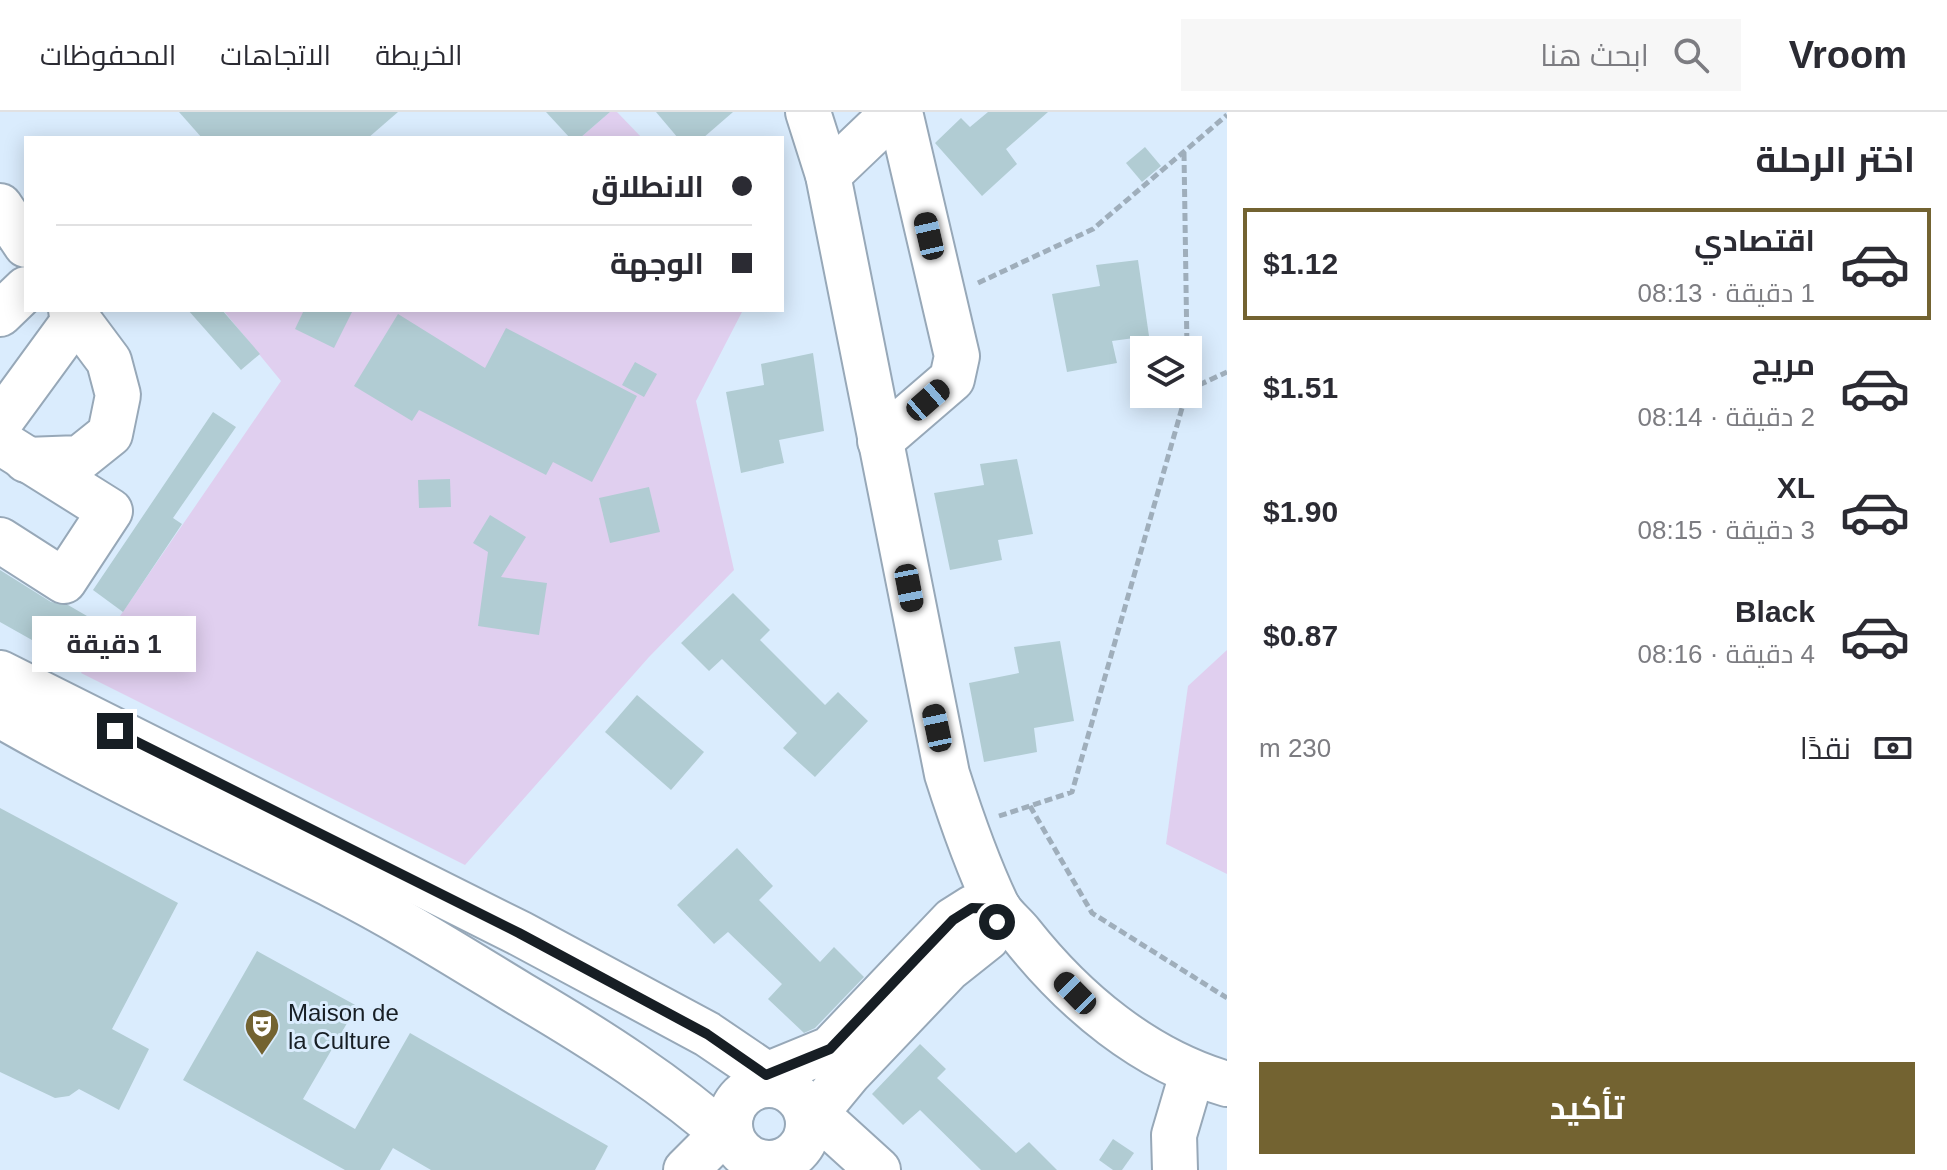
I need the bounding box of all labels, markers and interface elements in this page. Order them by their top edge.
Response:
search box [1181,19,1741,91]
icon: search [1669,33,1713,77]
text: Vroom [1789,34,1907,76]
text: ابحث هنا [1540,39,1649,72]
text: المحفوظات [40,40,176,71]
text: الاتجاهات [220,40,331,71]
text: الخريطة [375,40,463,71]
text: اختر الرحلة [1755,139,1915,180]
text: الانطلاق [591,170,704,203]
car [912,210,946,262]
text: اقتصادي [1694,224,1815,257]
icon: car [1839,228,1911,300]
text: الوجهة [610,247,704,280]
text: $1.12 [1263,247,1338,280]
text: 1 دقيقة · 08:13 [1637,278,1815,308]
map controls [1130,336,1202,408]
button: layers [1130,336,1202,408]
text: مريح [1752,348,1815,381]
icon: car [1839,352,1911,424]
text: $1.51 [1263,371,1338,404]
car [902,375,954,425]
text: 2 دقيقة · 08:14 [1637,402,1815,432]
text: XL [1777,471,1815,504]
icon: car [1839,476,1911,548]
text: $1.90 [1263,495,1338,528]
text: 3 دقيقة · 08:15 [1637,515,1815,545]
car [893,562,925,614]
text: Black [1735,595,1815,628]
icon: car [1839,600,1911,672]
callout: 1 دقيقة [33,615,197,671]
text: $0.87 [1263,619,1338,652]
text: 1 دقيقة [66,629,162,659]
text: 4 دقيقة · 08:16 [1637,639,1815,669]
car [920,702,954,754]
route end [97,713,133,749]
icon: cash [1871,726,1915,770]
text: نقدًا [1800,732,1851,765]
text: 230 m [1259,733,1331,763]
route start [979,904,1015,940]
car [1050,968,1100,1018]
place label: Maison de la Culture [288,999,399,1054]
theatre icon: Maison de la Culture [243,1007,281,1057]
button: تأكيد [1259,1062,1915,1154]

